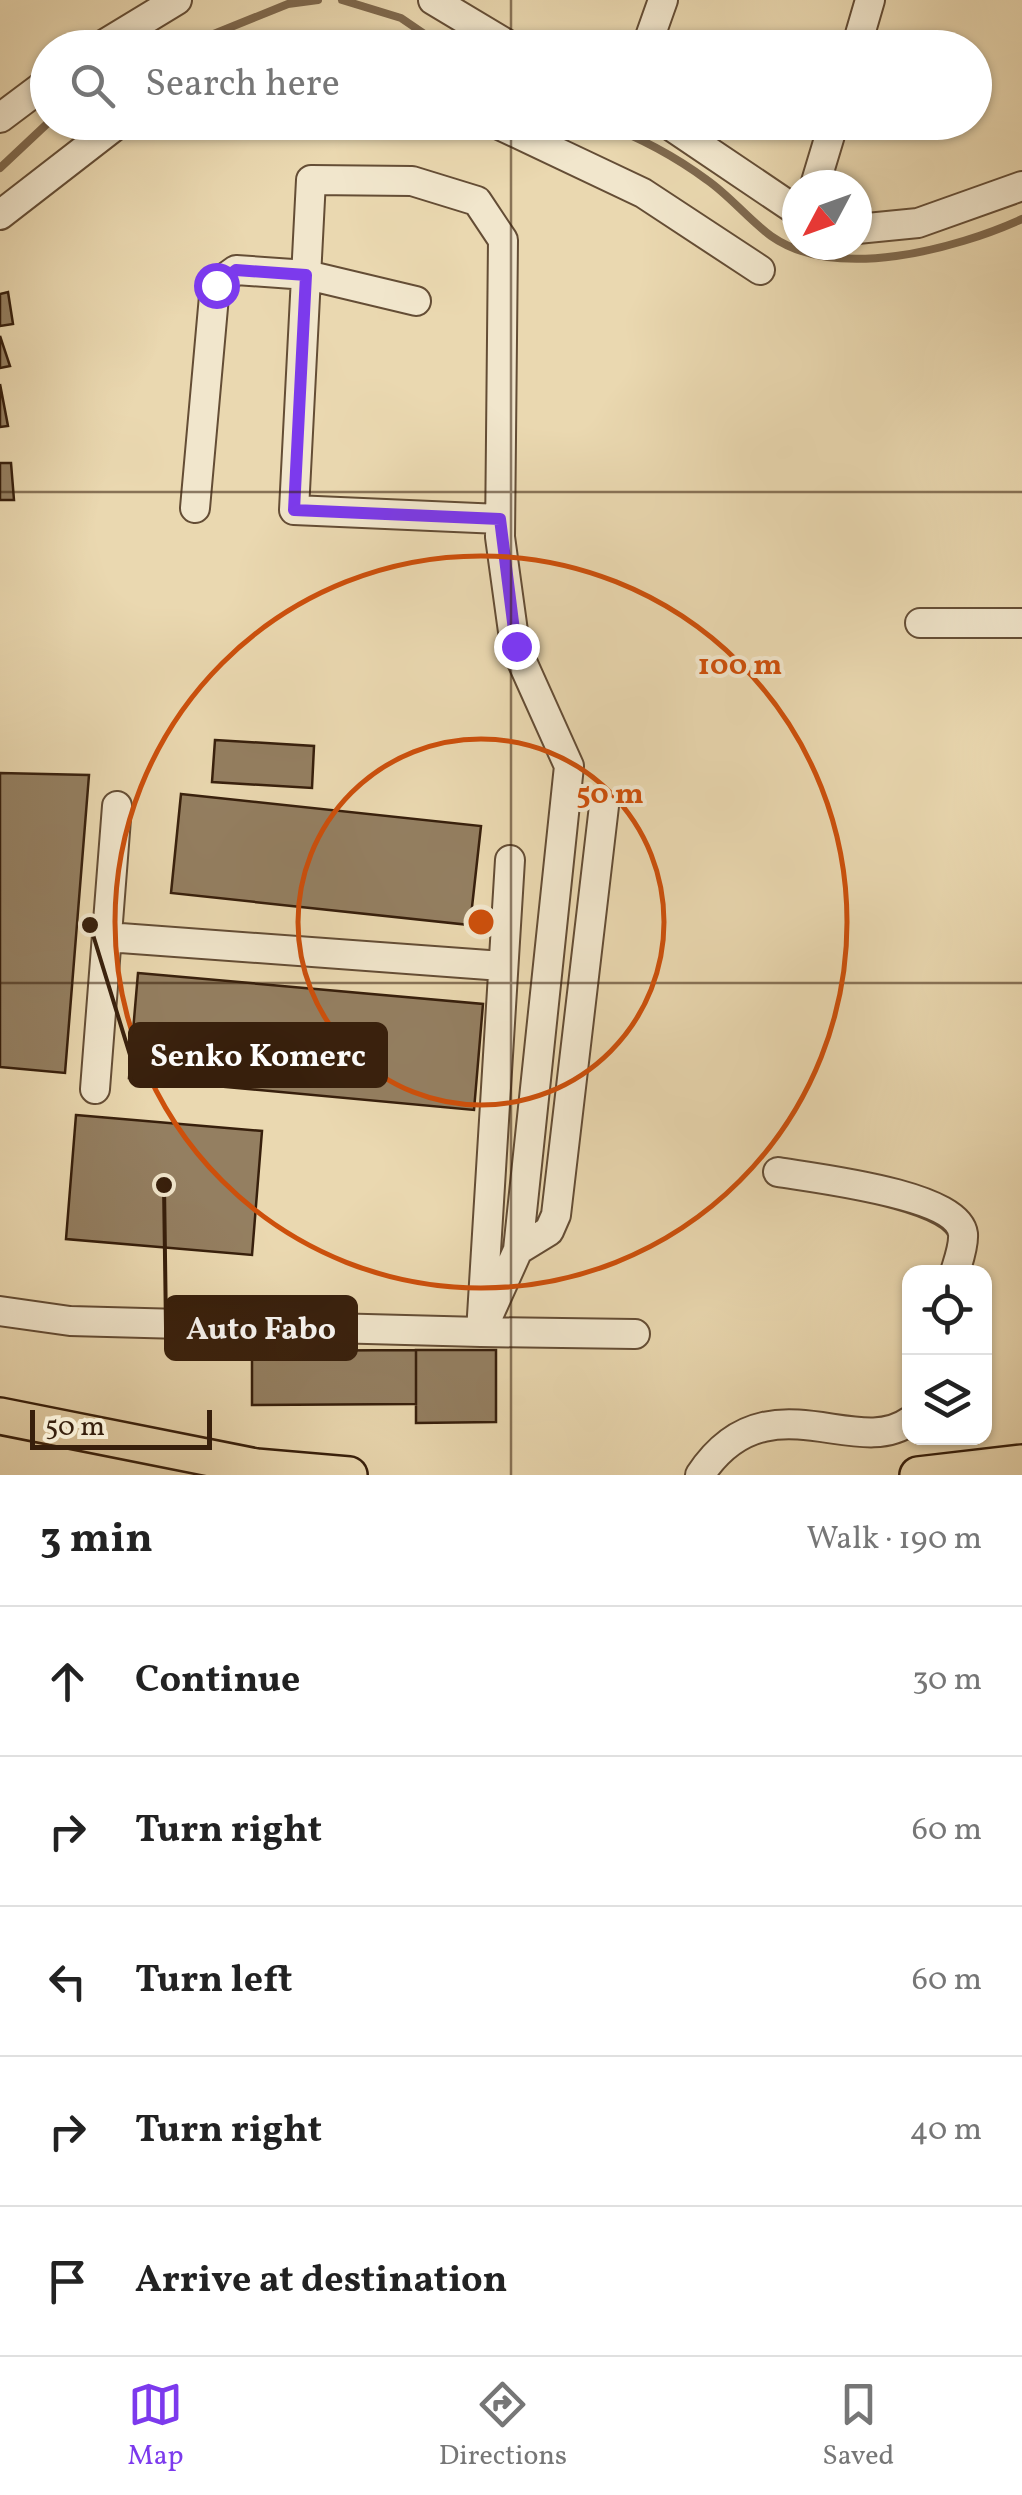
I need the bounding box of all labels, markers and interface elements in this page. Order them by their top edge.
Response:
search box [30,30,992,140]
icon: search [65,58,120,113]
text: Search here [145,59,340,112]
north arrow [782,170,872,260]
route start [194,263,240,309]
route end [494,624,540,670]
text: 100 m [698,645,782,687]
text: 50 m [576,774,644,816]
centre of rings [463,904,499,940]
callout: Senko Komerc [130,1024,386,1086]
text: Senko Komerc [150,1036,366,1080]
map controls [902,1265,992,1445]
button: locate [902,1265,992,1355]
callout: Auto Fabo [166,1297,356,1359]
text: Auto Fabo [186,1309,336,1353]
button: layers [902,1355,992,1445]
scale bar [30,1405,212,1450]
text: 50 m [45,1408,105,1447]
text: 3 min [40,1511,153,1570]
text: Walk · 190 m [807,1518,982,1562]
icon: ahead [40,1654,95,1709]
text: Continue [135,1655,300,1708]
text: 30 m [912,1659,982,1703]
icon: right [40,1804,95,1859]
text: Turn right [135,1805,322,1858]
text: 60 m [912,1809,982,1853]
icon: left [40,1954,95,2009]
text: Turn left [135,1955,292,2008]
text: 60 m [912,1959,982,2003]
icon: right [40,2104,95,2159]
text: Turn right [135,2105,322,2158]
text: 40 m [910,2109,982,2153]
icon: arrive [40,2254,95,2309]
text: Arrive at destination [135,2255,508,2308]
tab: Map [128,2377,184,2476]
tab: Directions [439,2377,567,2476]
tab: Saved [822,2377,894,2476]

